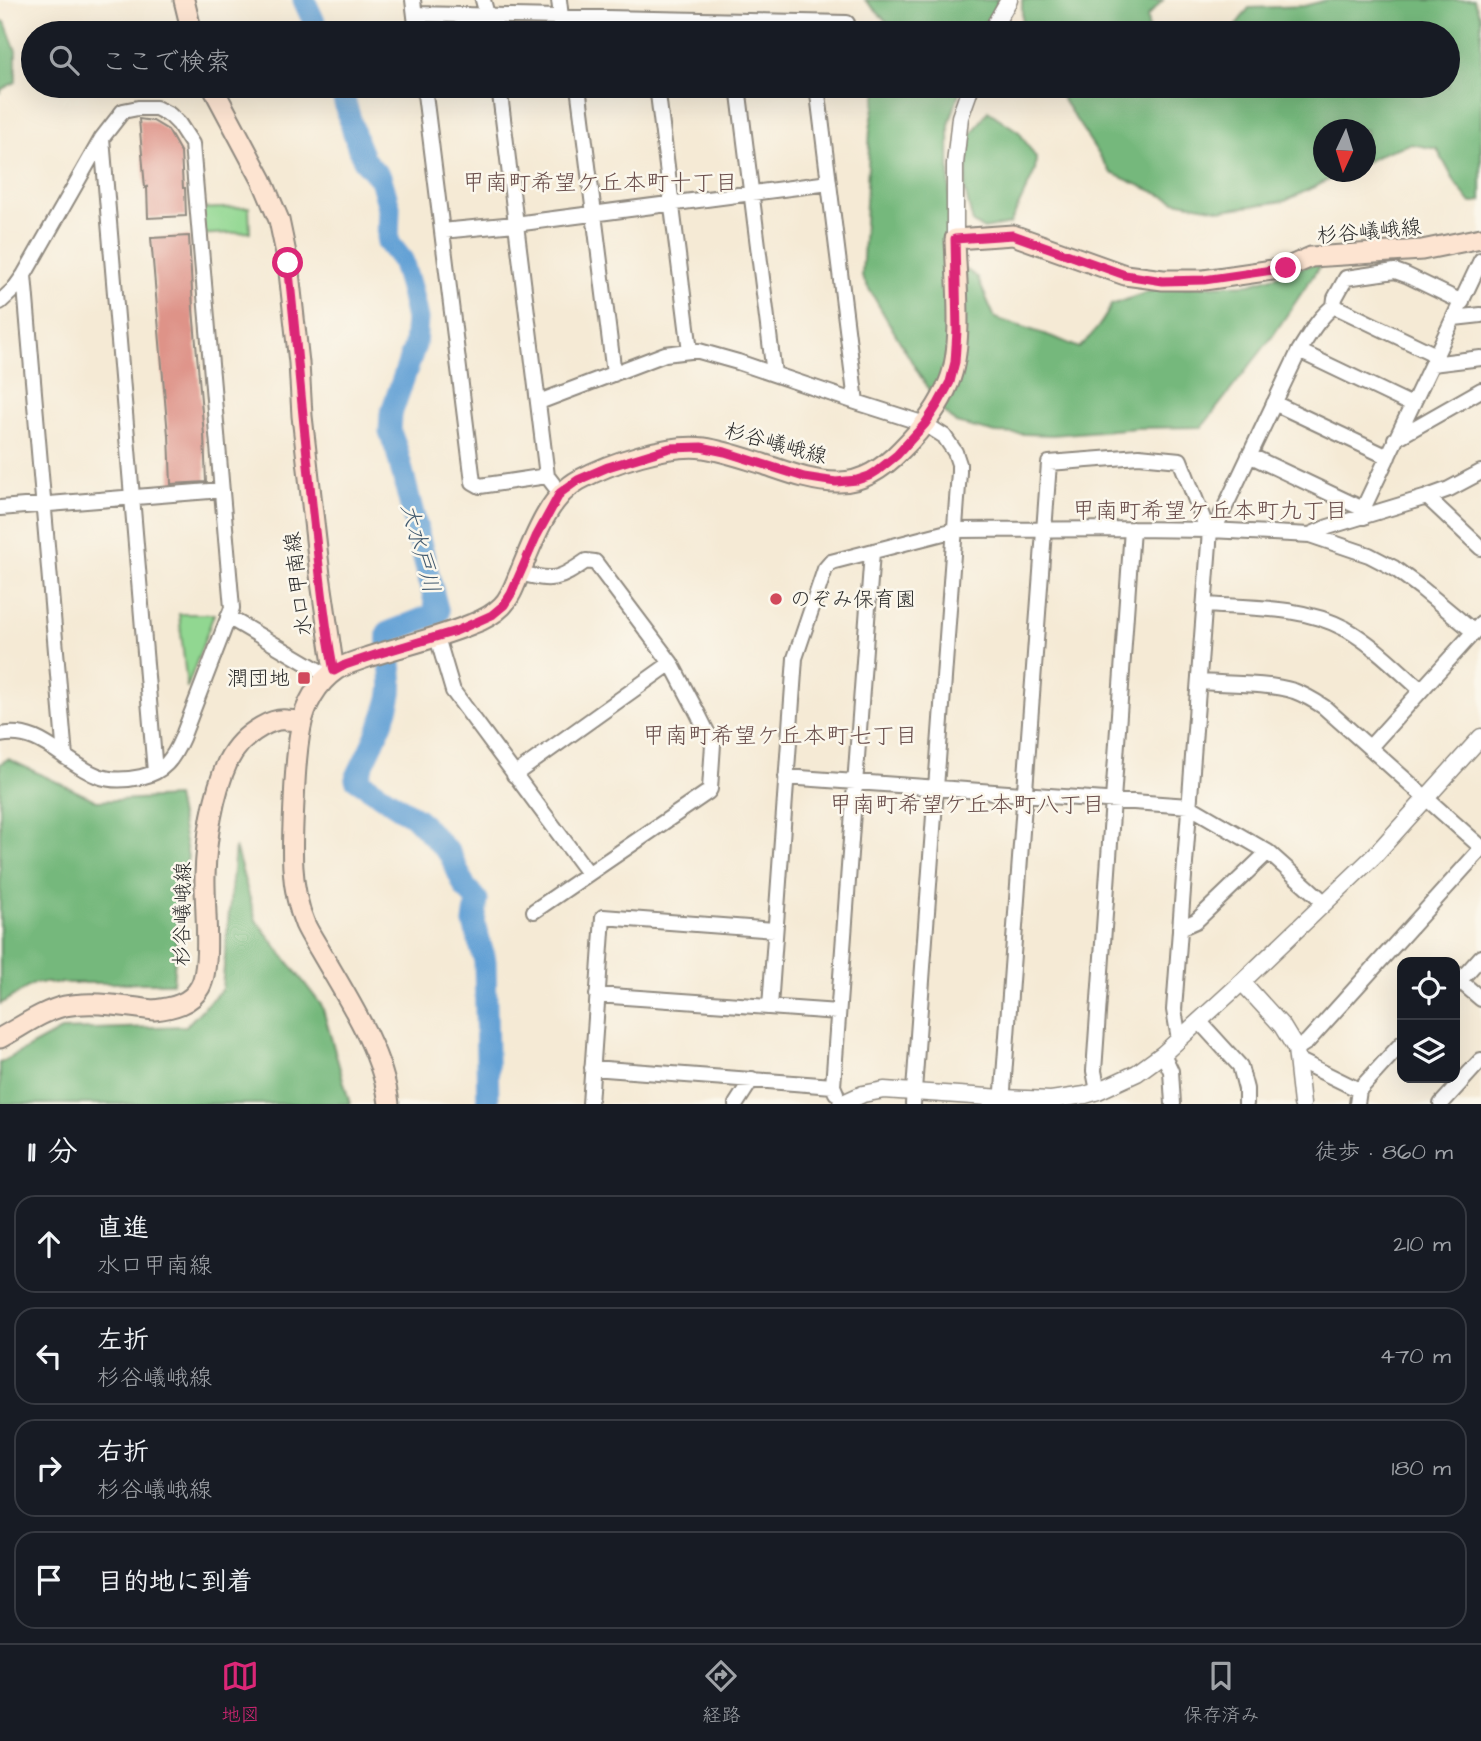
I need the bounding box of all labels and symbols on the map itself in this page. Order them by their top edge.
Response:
north arrow [1313,119,1376,182]
district label: 甲南町希望ケ丘本町十丁目 [462,167,738,199]
street label: 杉谷嶬峨線 [1315,212,1423,251]
route start [272,247,303,278]
route end [1270,252,1301,283]
street label: 杉谷嶬峨線 [721,416,830,471]
district label: 甲南町希望ケ丘本町九丁目 [1072,495,1348,527]
water label: 大水戸川 [393,500,447,597]
street label: 水口甲南線 [278,530,319,638]
place label: のぞみ保育園 [790,585,916,614]
marker: のぞみ保育園 [768,591,784,607]
place label: 潤団地 [227,664,290,693]
marker: 潤団地 [296,670,312,686]
district label: 甲南町希望ケ丘本町七丁目 [642,720,918,752]
district label: 甲南町希望ケ丘本町八丁目 [829,789,1105,821]
street label: 杉谷嶬峨線 [167,861,198,967]

